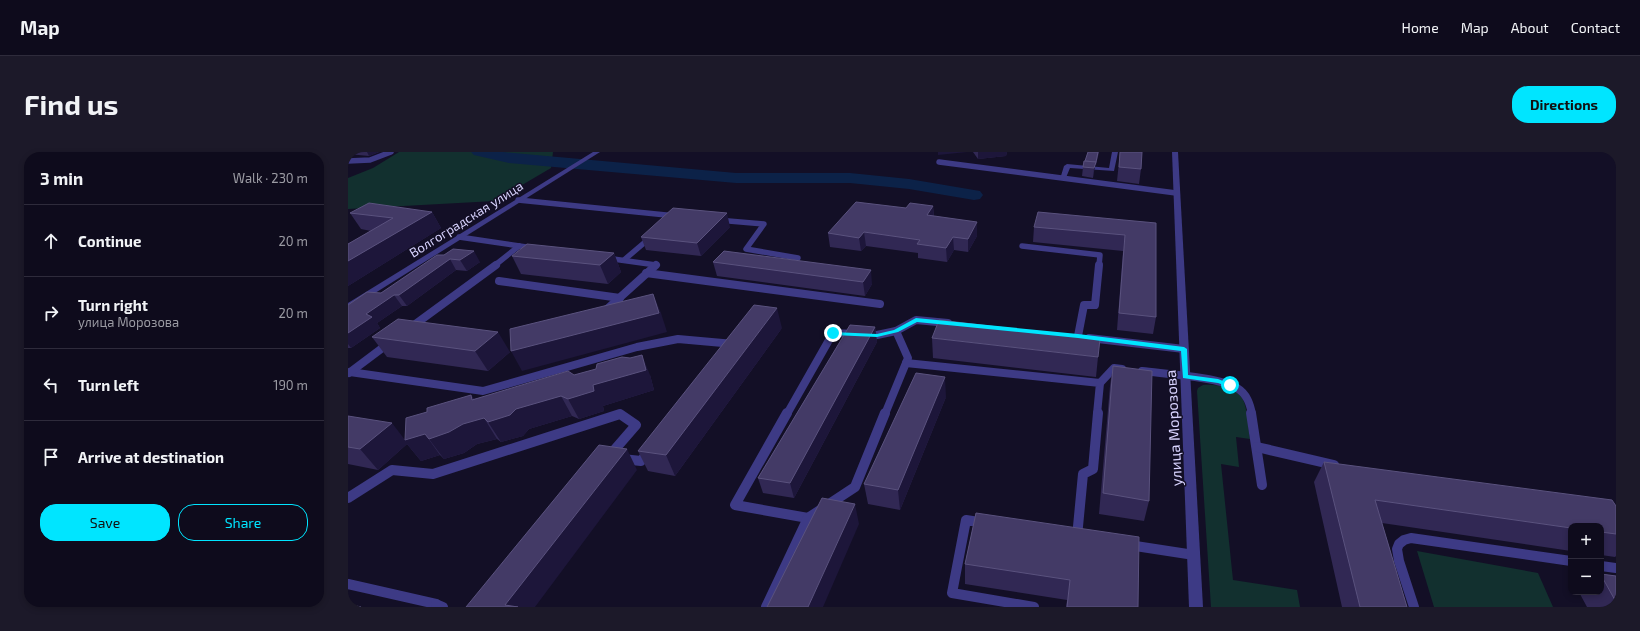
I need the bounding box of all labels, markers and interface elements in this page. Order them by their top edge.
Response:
text: Map [20,16,60,39]
text: Home [1402,19,1439,36]
text: Map [1461,19,1489,36]
text: About [1511,19,1549,36]
text: Contact [1571,19,1620,36]
button: Directions [1512,86,1616,123]
text: Find us [24,87,118,121]
text: 3 min [40,168,83,188]
text: Walk · 230 m [233,170,308,186]
street label: Волгоградская улица [406,177,526,261]
icon: ahead [40,230,62,252]
text: Continue [78,232,141,250]
text: 20 m [279,233,308,249]
text: Turn right [78,296,148,314]
icon: right [40,302,62,324]
text: 20 m [279,305,308,321]
text: улица Морозова [78,314,179,330]
route end [824,324,842,342]
street label: улица Морозова [1161,369,1186,487]
icon: left [40,374,62,396]
text: Turn left [78,376,139,394]
route start [1221,376,1239,394]
text: 190 m [273,377,308,393]
icon: arrive [40,446,62,468]
text: Arrive at destination [78,448,224,466]
button: Save [40,504,170,541]
button: Share [178,504,308,541]
map controls [1568,523,1604,595]
button: + [1568,523,1604,559]
button: − [1568,559,1604,595]

